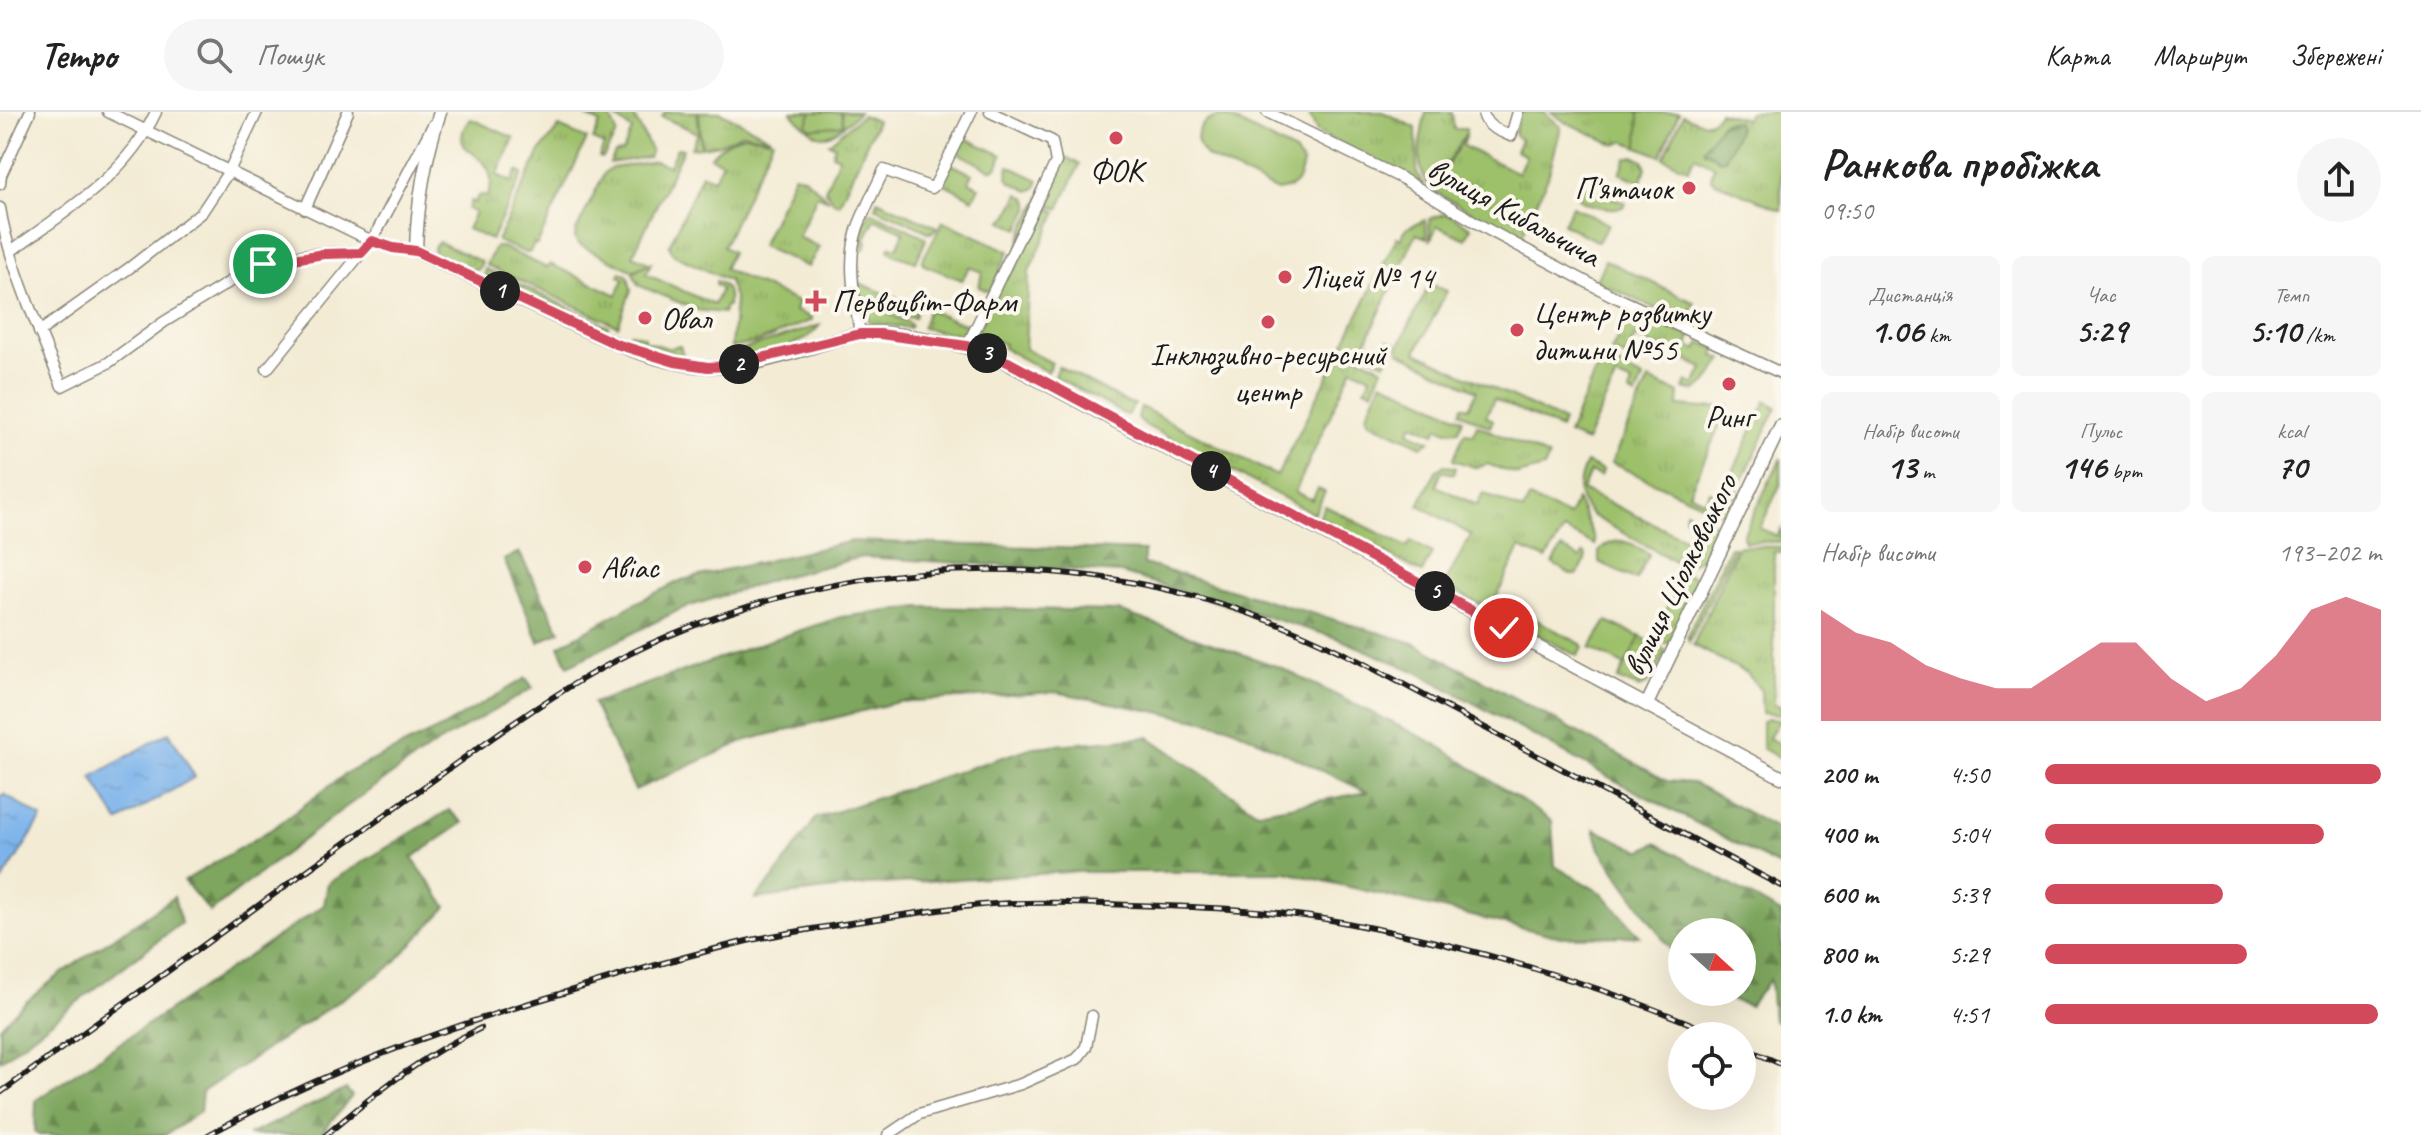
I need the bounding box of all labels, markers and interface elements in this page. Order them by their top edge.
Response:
search box [164,19,724,91]
text: Tempo [40,32,116,79]
icon: search [192,33,236,77]
text: Пошук [256,36,323,74]
text: Карта [2045,38,2109,73]
text: Маршрут [2153,38,2246,73]
text: Збережені [2290,38,2381,73]
marker: ФОК [1107,129,1125,147]
text: Ранкова пробіжка [1821,136,2097,191]
button: share [2297,138,2381,222]
street label: вулиця Кибальчича [1421,148,1609,277]
place label: ФОК [1090,150,1147,191]
place label: П'ятачок [1575,168,1675,209]
marker: П'ятачок [1680,179,1698,197]
text: 09:50 [1821,194,1873,227]
pin [229,230,297,298]
icon: arrive [241,242,285,286]
place label: Ліцей № 14 [1301,257,1438,298]
marker: Ліцей № 14 [1276,268,1294,286]
pin: 1 [480,271,520,311]
text: 1 [495,277,505,305]
place label: Первоцвіт-Фарм [832,281,1018,322]
text: Дистанція [1868,281,1952,309]
text: Час [2087,281,2115,309]
text: Темп [2274,281,2309,309]
marker: Первоцвіт-Фарм [807,292,825,310]
place label: Центр розвитку дитини №55 [1533,292,1713,370]
place label: Овал [661,298,713,339]
marker: Овал [636,309,654,327]
text: 1.06 [1870,309,1924,352]
text: 5:29 [2075,309,2127,352]
text: 5:10 [2249,309,2301,352]
marker: Інклюзивно-ресурсний центр [1259,313,1277,331]
marker: Центр розвитку дитини №55 [1508,321,1526,339]
text: km [1924,321,1950,349]
text: /km [2301,321,2335,349]
pin: 3 [967,333,1007,373]
place label: Інклюзивно-ресурсний центр [1150,334,1388,412]
text: 3 [982,339,992,367]
pin: 2 [719,344,759,384]
text: 2 [734,350,744,378]
marker: Ринг [1720,375,1738,393]
place label: Ринг [1705,396,1757,437]
text: Набір висоти [1862,417,1958,445]
text: Пульс [2080,417,2122,445]
text: kcal [2277,417,2306,445]
text: 13 [1886,445,1917,488]
text: 146 [2060,445,2107,488]
text: 70 [2276,445,2307,488]
pin: 4 [1191,451,1231,491]
text: 4 [1206,457,1216,485]
text: m [1917,457,1934,485]
text: bpm [2107,457,2142,485]
street label: вулиця Ціолковського [1613,466,1747,683]
text: Набір висоти [1821,536,1934,569]
text: 193–202 m [2278,536,2381,569]
place label: Авіас [601,547,660,588]
marker: Авіас [576,558,594,576]
pin: 5 [1415,571,1455,611]
text: 5 [1430,577,1440,605]
pin [1470,594,1538,662]
icon: check [1482,606,1526,650]
text: 200 m [1821,758,1877,791]
text: 4:50 [1949,758,1989,791]
text: 400 m [1821,818,1877,851]
text: 5:04 [1949,818,1989,851]
text: 600 m [1821,878,1878,911]
text: 5:39 [1949,878,1989,911]
north arrow [1668,918,1756,1006]
map controls [1668,918,1756,1110]
text: 800 m [1821,938,1877,971]
text: 5:29 [1949,938,1989,971]
text: 1.0 km [1821,998,1881,1031]
text: 4:51 [1949,998,1989,1031]
button: locate [1668,1022,1756,1110]

